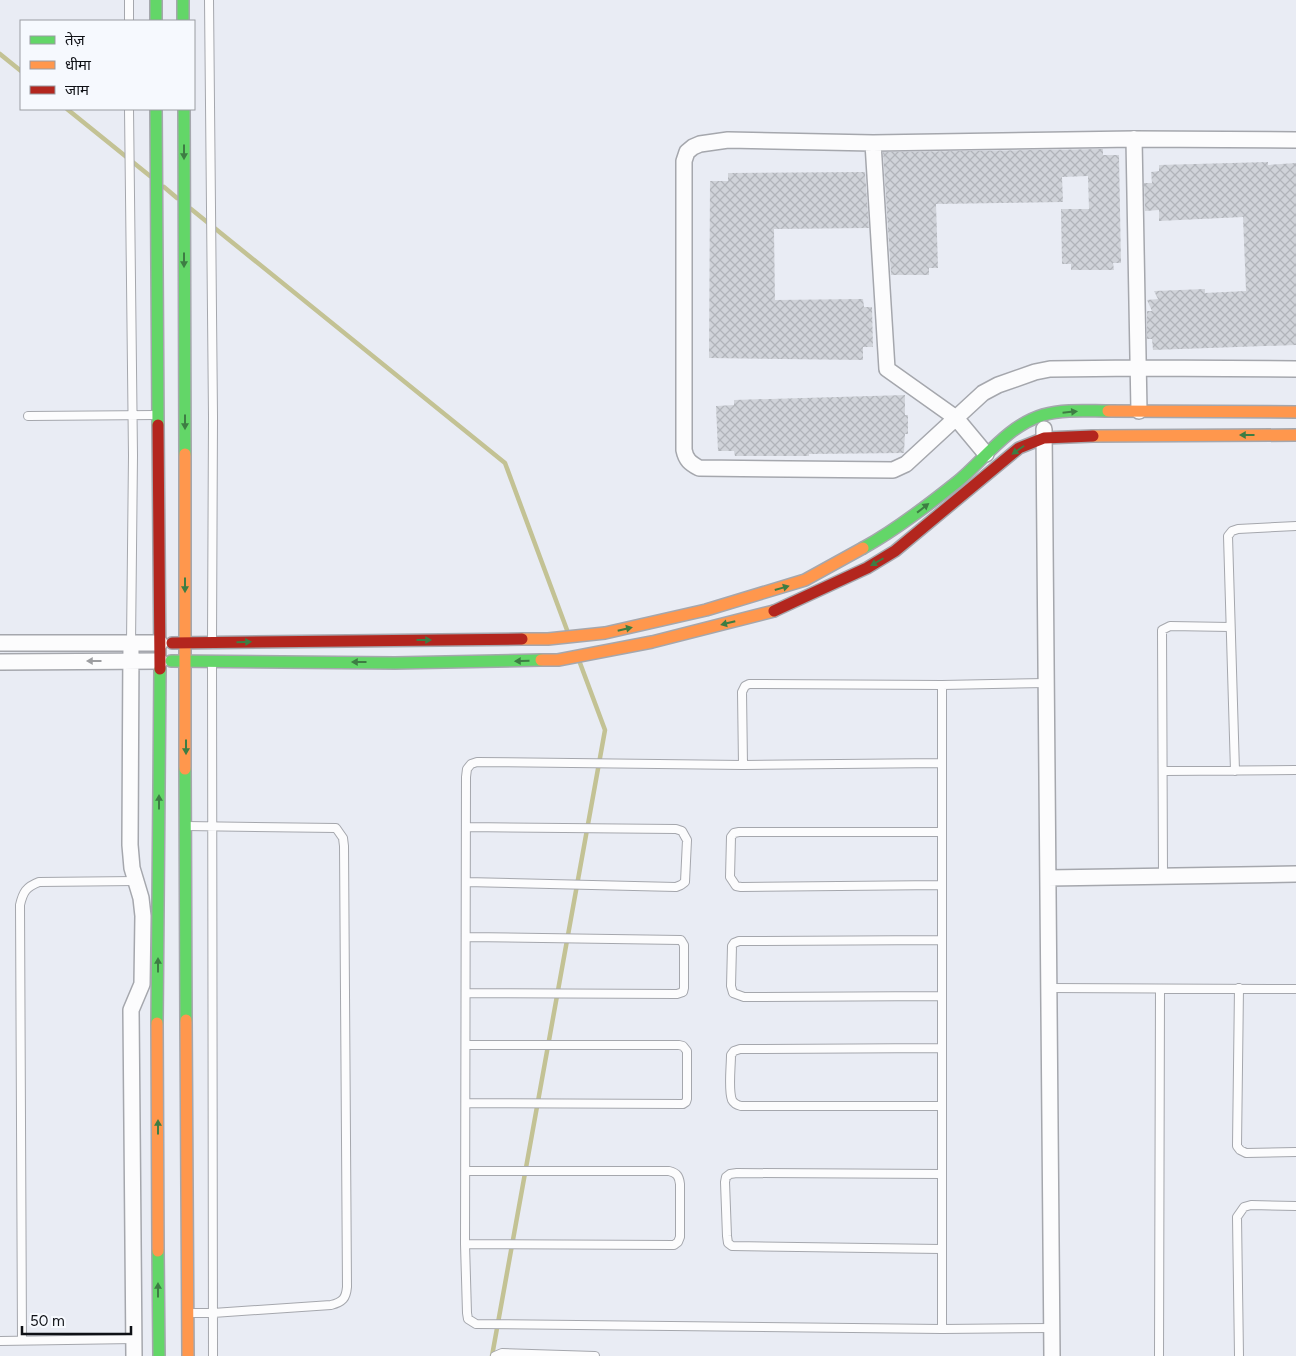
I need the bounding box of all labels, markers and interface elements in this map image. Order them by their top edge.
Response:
legend [20,20,195,110]
text: तेज़ [65,31,86,49]
text: धीमा [65,56,92,74]
text: जाम [65,81,90,99]
one-way arrow [180,144,188,160]
one-way arrow [180,252,188,268]
one-way arrow [1062,408,1078,416]
one-way arrow [181,414,189,430]
one-way arrow [1239,431,1255,439]
one-way arrow [1011,445,1025,455]
one-way arrow [916,503,929,514]
one-way arrow [870,558,885,566]
one-way arrow [181,577,189,593]
one-way arrow [775,584,790,592]
one-way arrow [720,620,735,628]
one-way arrow [618,625,633,633]
one-way arrow [416,636,432,644]
one-way arrow [236,638,252,646]
one-way arrow [86,657,102,665]
one-way arrow [513,657,529,665]
one-way arrow [351,658,367,666]
one-way arrow [182,739,190,755]
one-way arrow [155,794,163,810]
one-way arrow [154,957,162,973]
one-way arrow [154,1119,162,1135]
one-way arrow [154,1282,162,1298]
scale bar [22,1304,131,1336]
text: 50 m [30,1312,65,1330]

